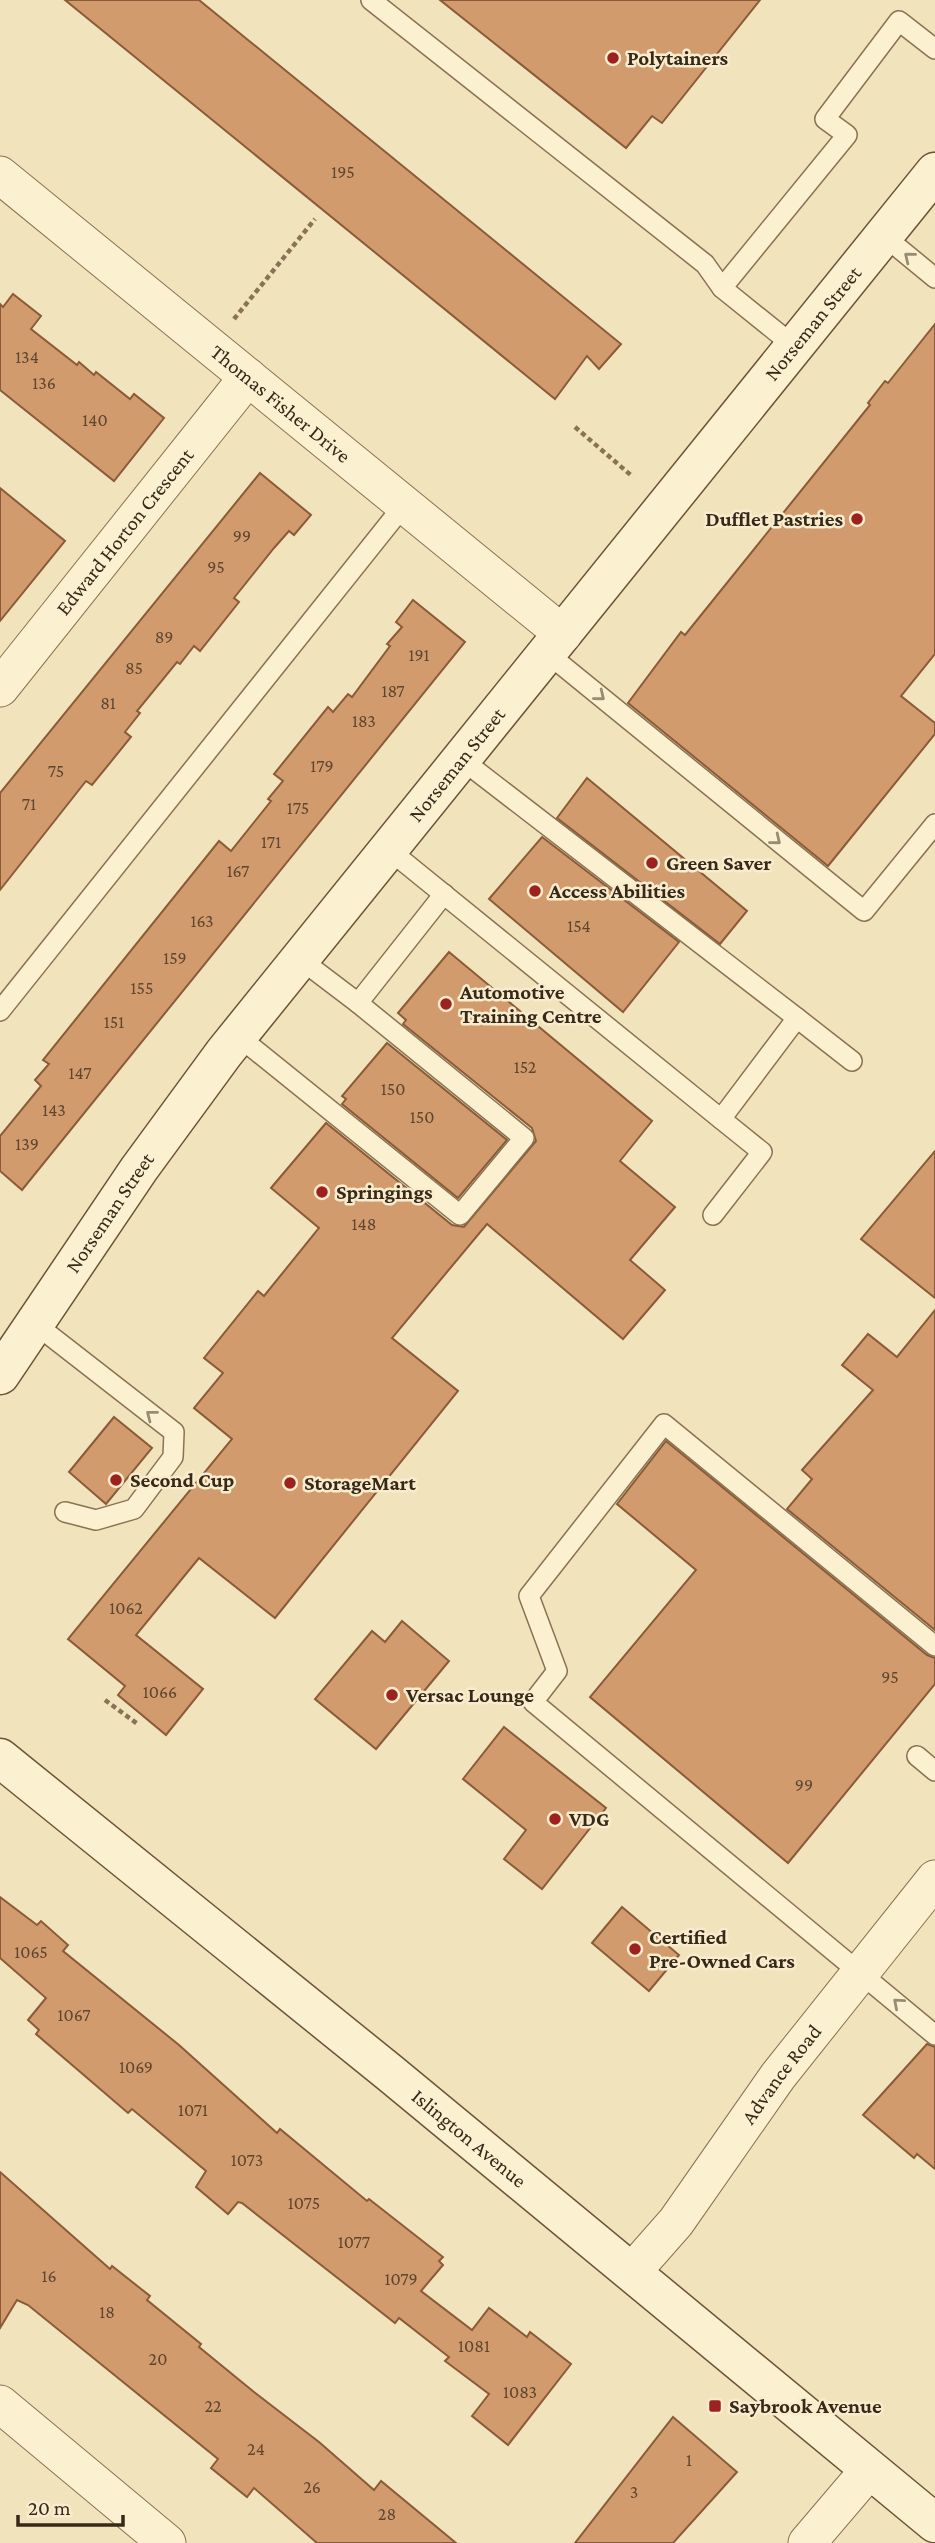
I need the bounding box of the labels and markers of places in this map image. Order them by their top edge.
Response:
place label: Polytainers [627,46,729,70]
marker: Polytainers [605,50,621,66]
place label: Dufflet Pastries [705,507,843,531]
marker: Dufflet Pastries [849,511,865,527]
place label: Green Saver [666,851,772,875]
marker: Green Saver [644,855,660,871]
place label: Access Abilities [548,879,686,903]
marker: Access Abilities [527,883,543,899]
place label: Automotive Training Centre [459,980,602,1028]
marker: Automotive Training Centre [438,996,454,1012]
place label: Springings [336,1180,433,1204]
marker: Springings [314,1184,330,1200]
place label: Second Cup [130,1468,234,1492]
place label: StorageMart [304,1471,416,1495]
marker: Second Cup [108,1472,124,1488]
marker: StorageMart [282,1475,298,1491]
place label: Versac Lounge [405,1683,534,1707]
marker: Versac Lounge [384,1687,400,1703]
place label: VDG [568,1807,610,1831]
marker: VDG [547,1811,563,1827]
place label: Certified Pre-Owned Cars [649,1925,795,1973]
marker: Certified Pre-Owned Cars [627,1941,643,1957]
place label: Saybrook Avenue [729,2394,882,2418]
marker: Saybrook Avenue [707,2398,723,2414]

